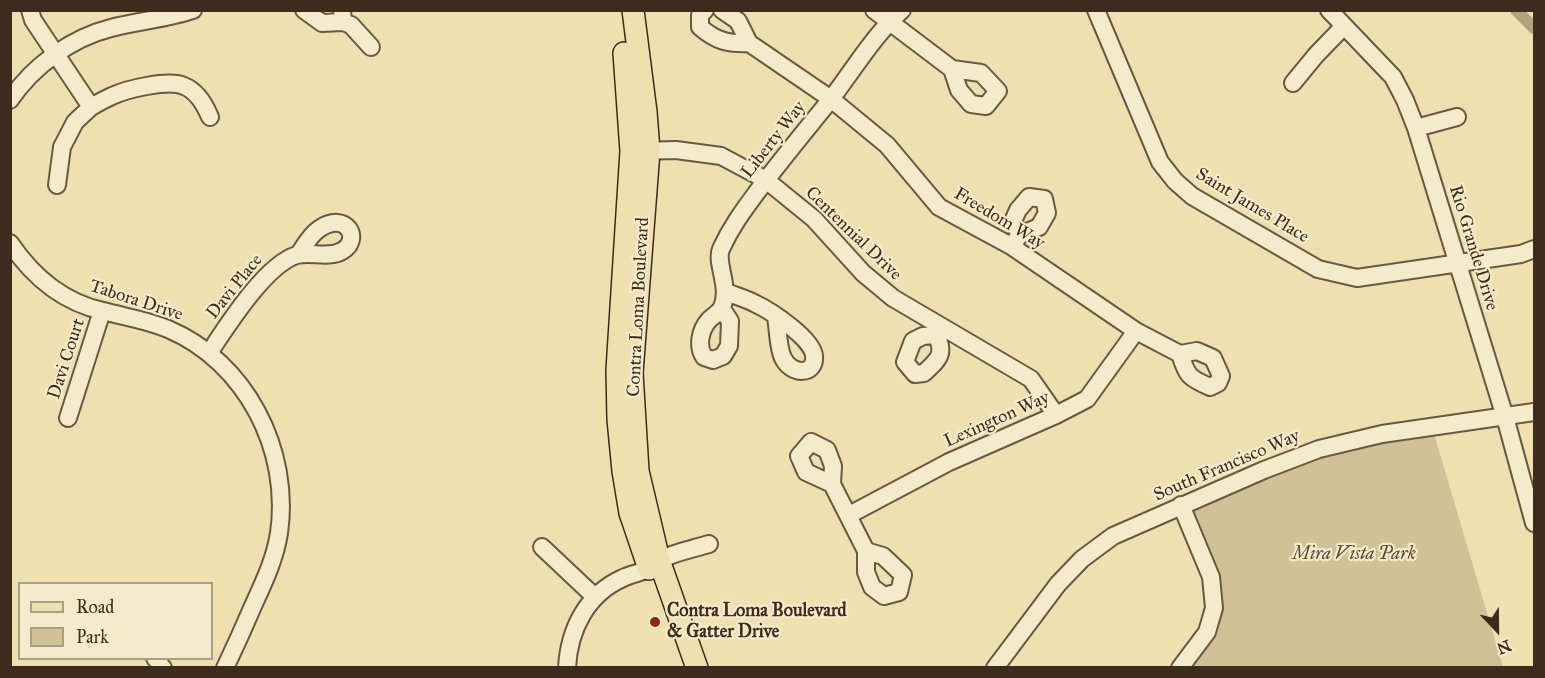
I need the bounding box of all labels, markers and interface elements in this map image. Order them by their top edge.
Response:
street label: Liberty Way [737,97,811,183]
street label: Saint James Place [1192,164,1312,248]
street label: Centennial Drive [800,183,906,285]
street label: Freedom Way [950,183,1048,255]
street label: Rio Grande Drive [1444,183,1502,313]
street label: Contra Loma Boulevard [624,217,654,397]
street label: Davi Place [202,250,268,324]
street label: Tabora Drive [87,276,185,326]
street label: Davi Court [44,316,90,402]
street label: Lexington Way [941,387,1053,453]
street label: South Francisco Way [1151,425,1303,507]
park label: Mira Vista Park [1292,544,1416,566]
legend [18,582,213,660]
text: Road [76,596,114,618]
north arrow [1467,600,1527,660]
place label: Contra Loma Boulevard & Gatter Drive [667,601,847,644]
marker: Contra Loma Boulevard & Gatter Drive [648,615,662,629]
text: Park [76,626,109,648]
text: N [1494,636,1514,659]

